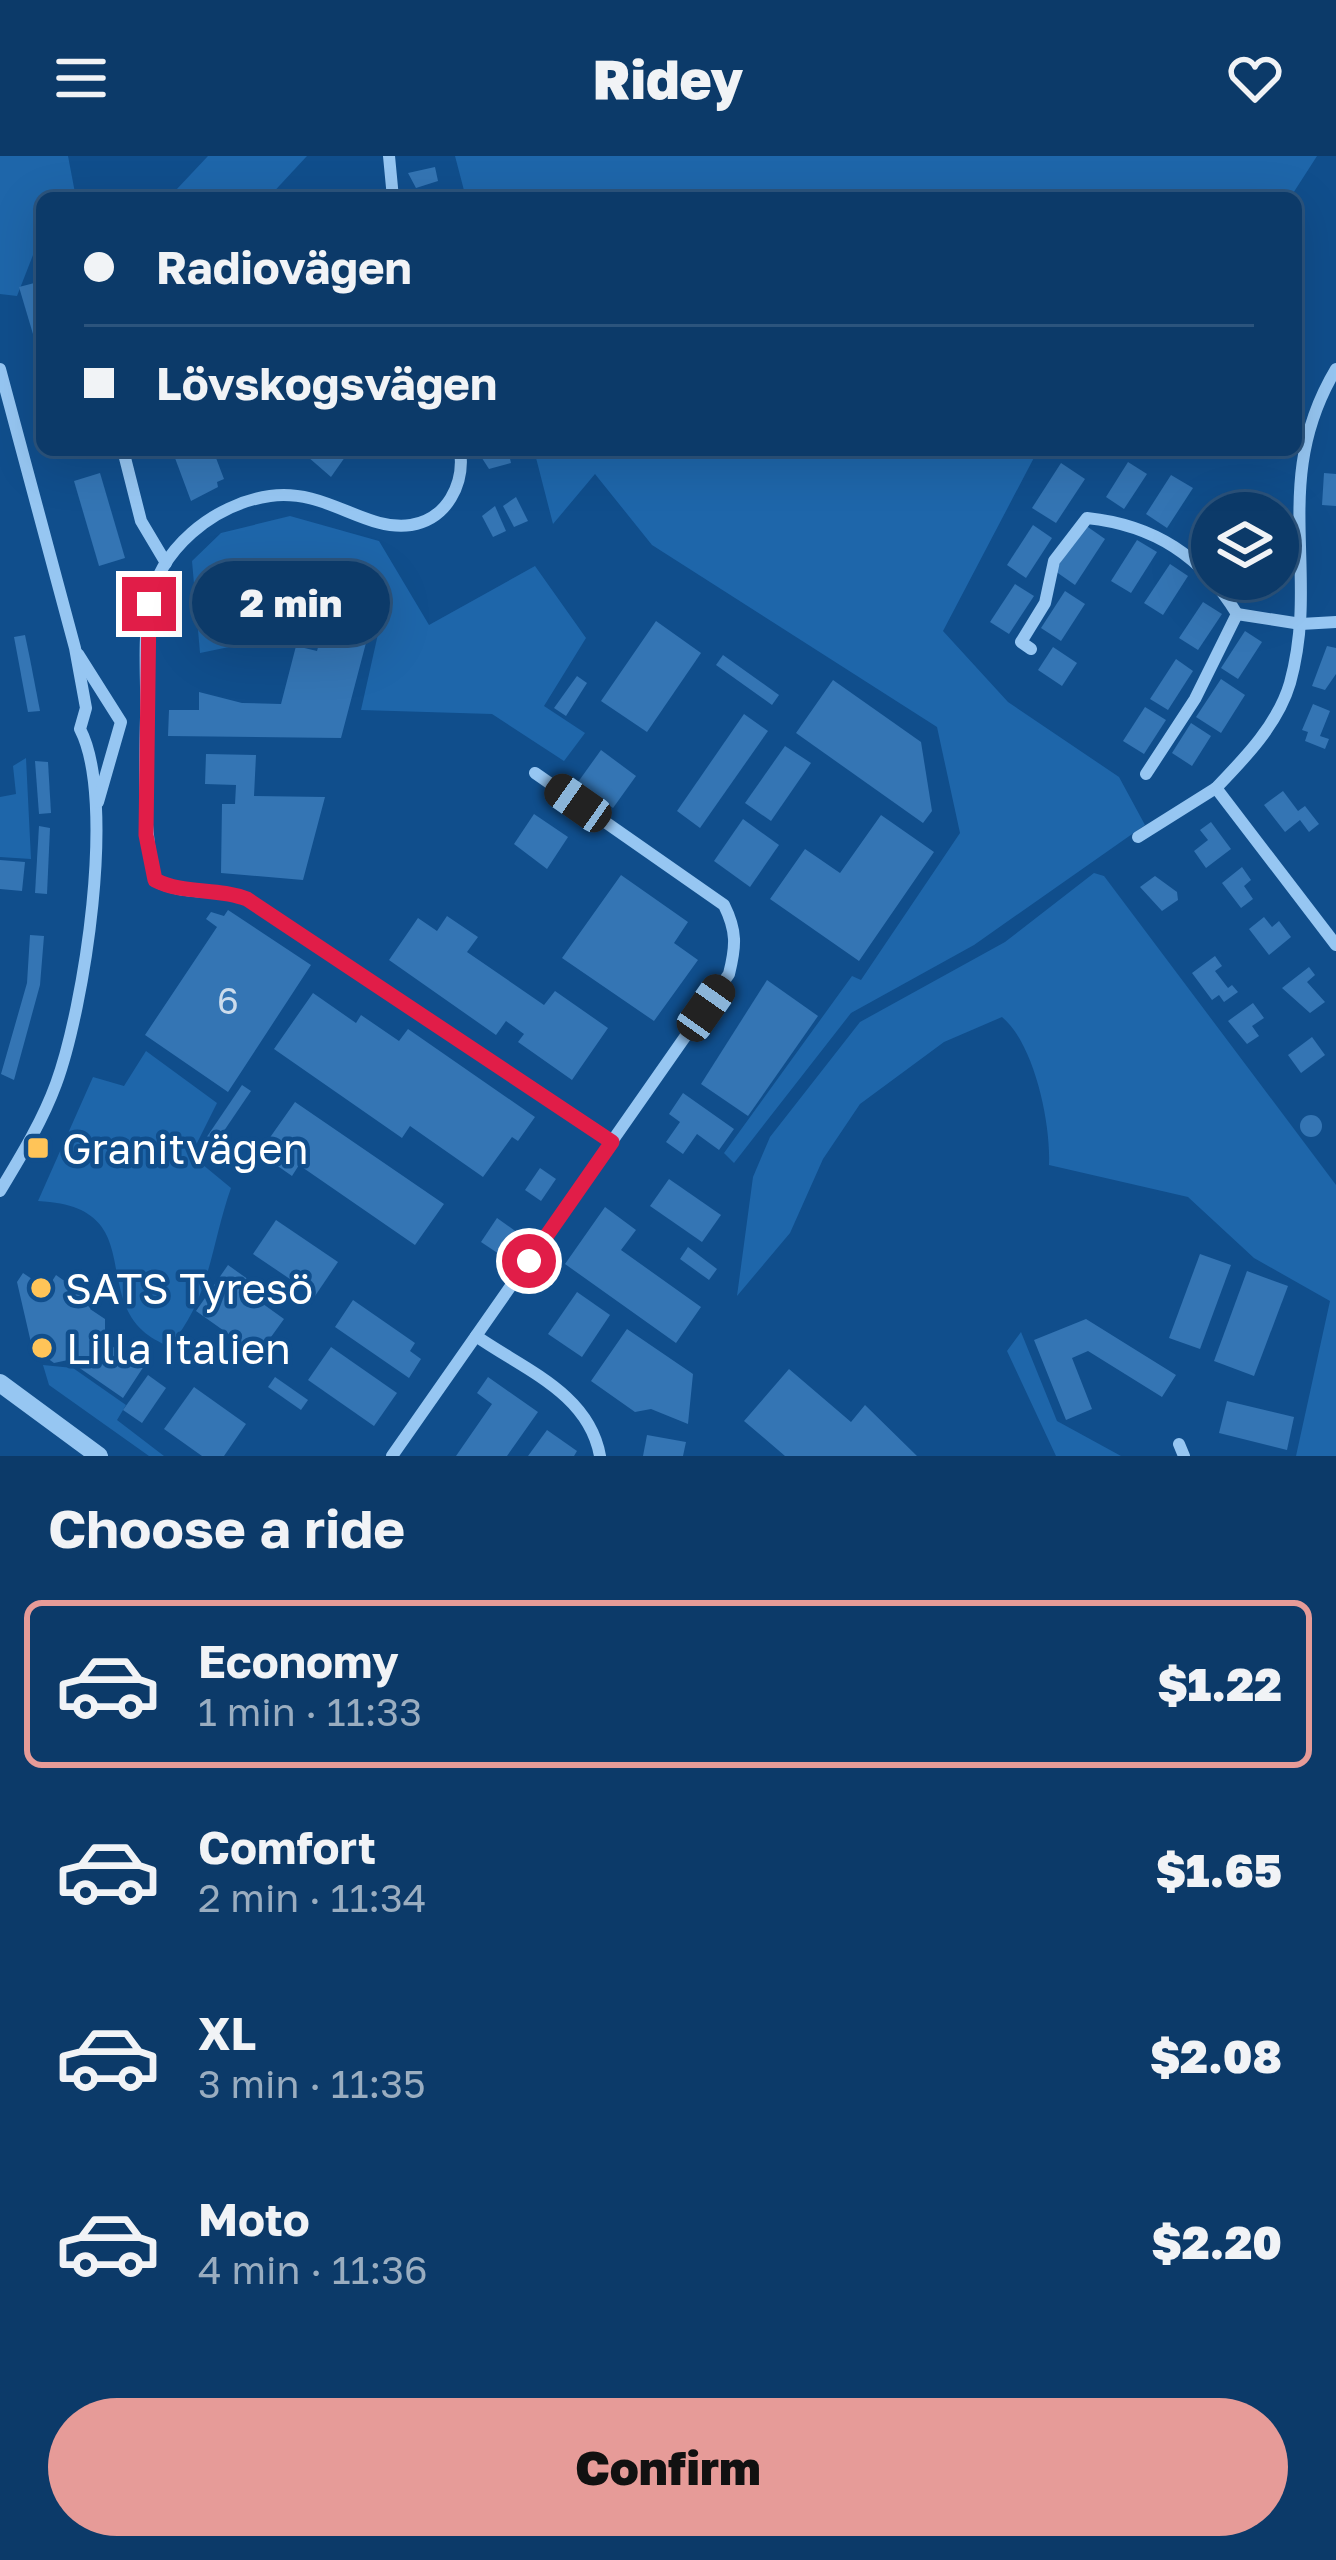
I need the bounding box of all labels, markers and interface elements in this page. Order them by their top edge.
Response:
icon: menu [48,45,114,111]
icon: heart [1222,45,1288,111]
text: Ridey [593,46,743,111]
text: Radiovägen [156,240,412,294]
text: Lövskogsvägen [156,356,497,410]
map controls [1191,492,1299,600]
button: layers [1191,492,1299,600]
callout: 2 min [191,562,389,646]
route end [122,577,176,631]
text: 2 min [240,579,342,626]
car [538,768,618,838]
car [671,968,741,1048]
house number: 6 [217,979,239,1022]
place label: Granitvägen [62,1123,308,1173]
marker: Granitvägen [25,1135,51,1161]
route start [502,1234,556,1288]
place label: SATS Tyresö [65,1263,313,1313]
marker: SATS Tyresö [28,1275,54,1301]
place label: Lilla Italien [66,1323,291,1373]
marker: Lilla Italien [29,1335,55,1361]
text: Choose a ride [48,1495,405,1560]
icon: car [54,1630,162,1738]
text: Economy [198,1634,399,1688]
text: $1.22 [1157,1657,1282,1711]
text: 1 min · 11:33 [198,1688,422,1735]
icon: car [54,1816,162,1924]
text: Comfort [198,1820,376,1874]
text: $1.65 [1156,1843,1282,1897]
text: 2 min · 11:34 [198,1874,427,1921]
icon: car [54,2002,162,2110]
text: XL [198,2006,256,2060]
text: $2.08 [1150,2029,1282,2083]
text: 3 min · 11:35 [198,2060,426,2107]
icon: car [54,2188,162,2296]
text: Moto [198,2192,310,2246]
text: $2.20 [1151,2215,1282,2269]
text: 4 min · 11:36 [198,2246,428,2293]
button: Confirm [48,2398,1288,2536]

